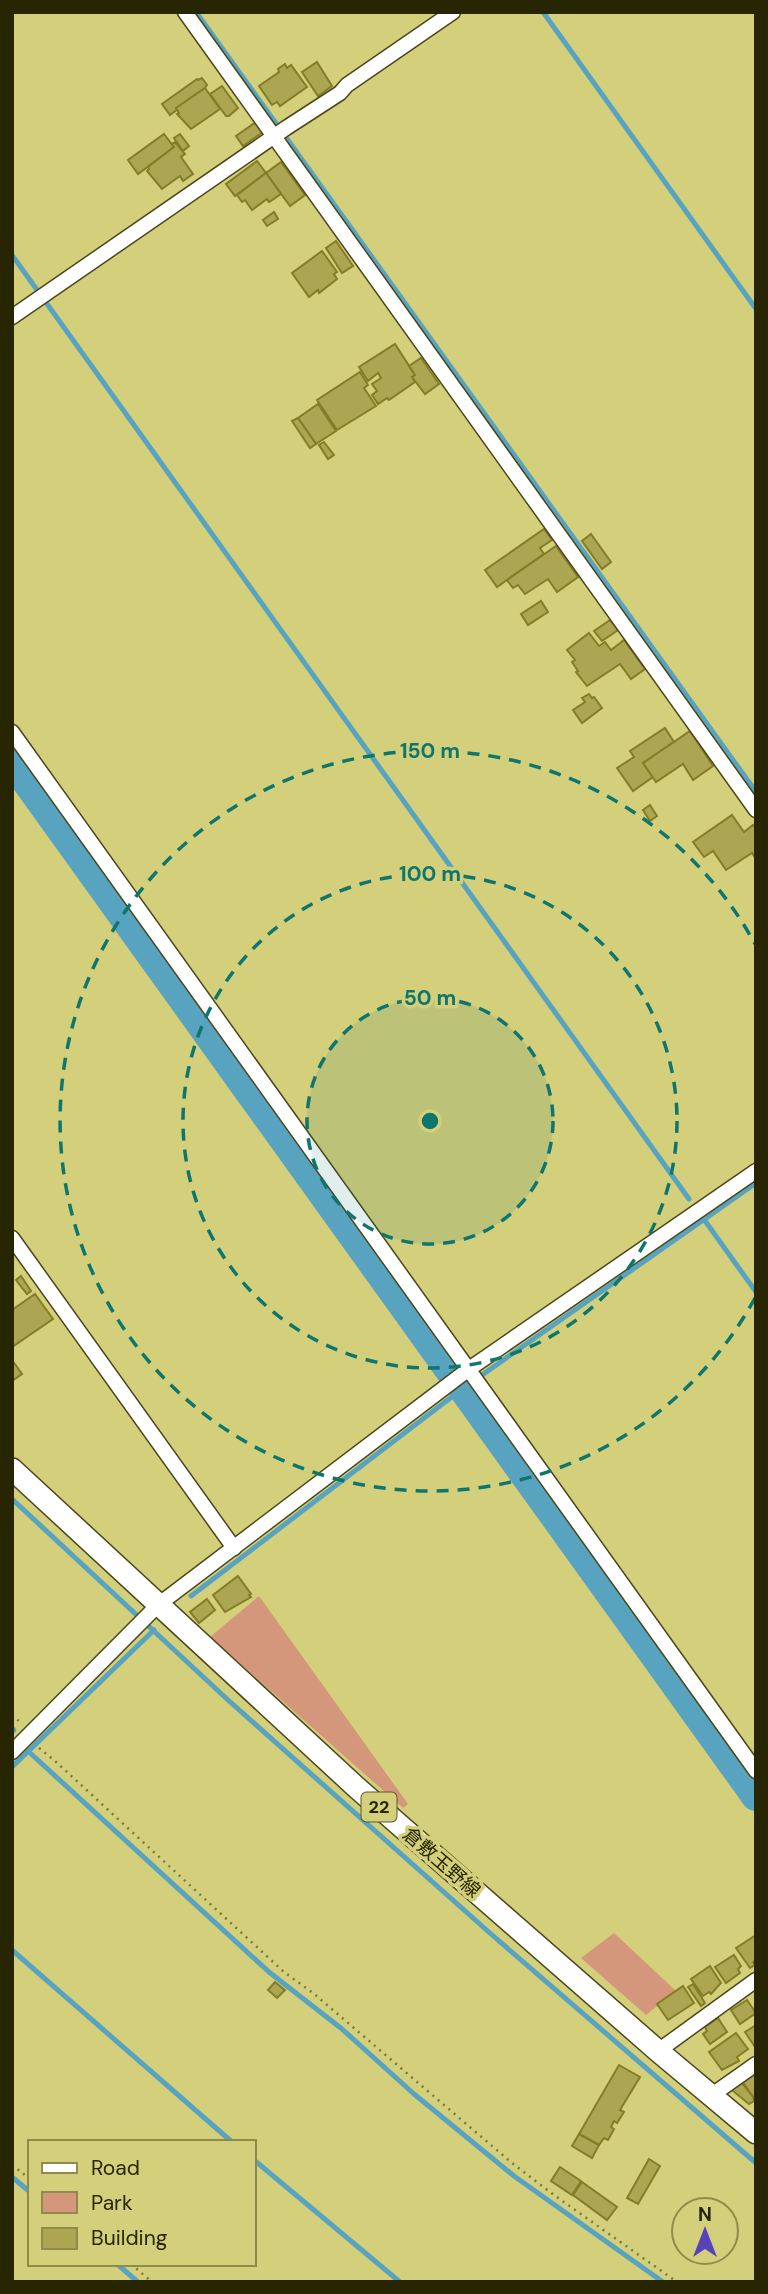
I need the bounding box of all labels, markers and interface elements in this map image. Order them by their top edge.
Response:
text: 150 m [400,737,460,765]
text: 100 m [399,860,461,888]
text: 50 m [404,984,456,1012]
centre of rings [418,1109,442,1133]
road number: 22 [362,1793,396,1822]
street label: 倉敷玉野線 [398,1822,486,1903]
legend [28,2140,256,2266]
text: Road [91,2154,140,2182]
text: Park [91,2189,133,2217]
north arrow [670,2196,740,2266]
text: N [698,2202,712,2227]
text: Building [91,2224,168,2252]

